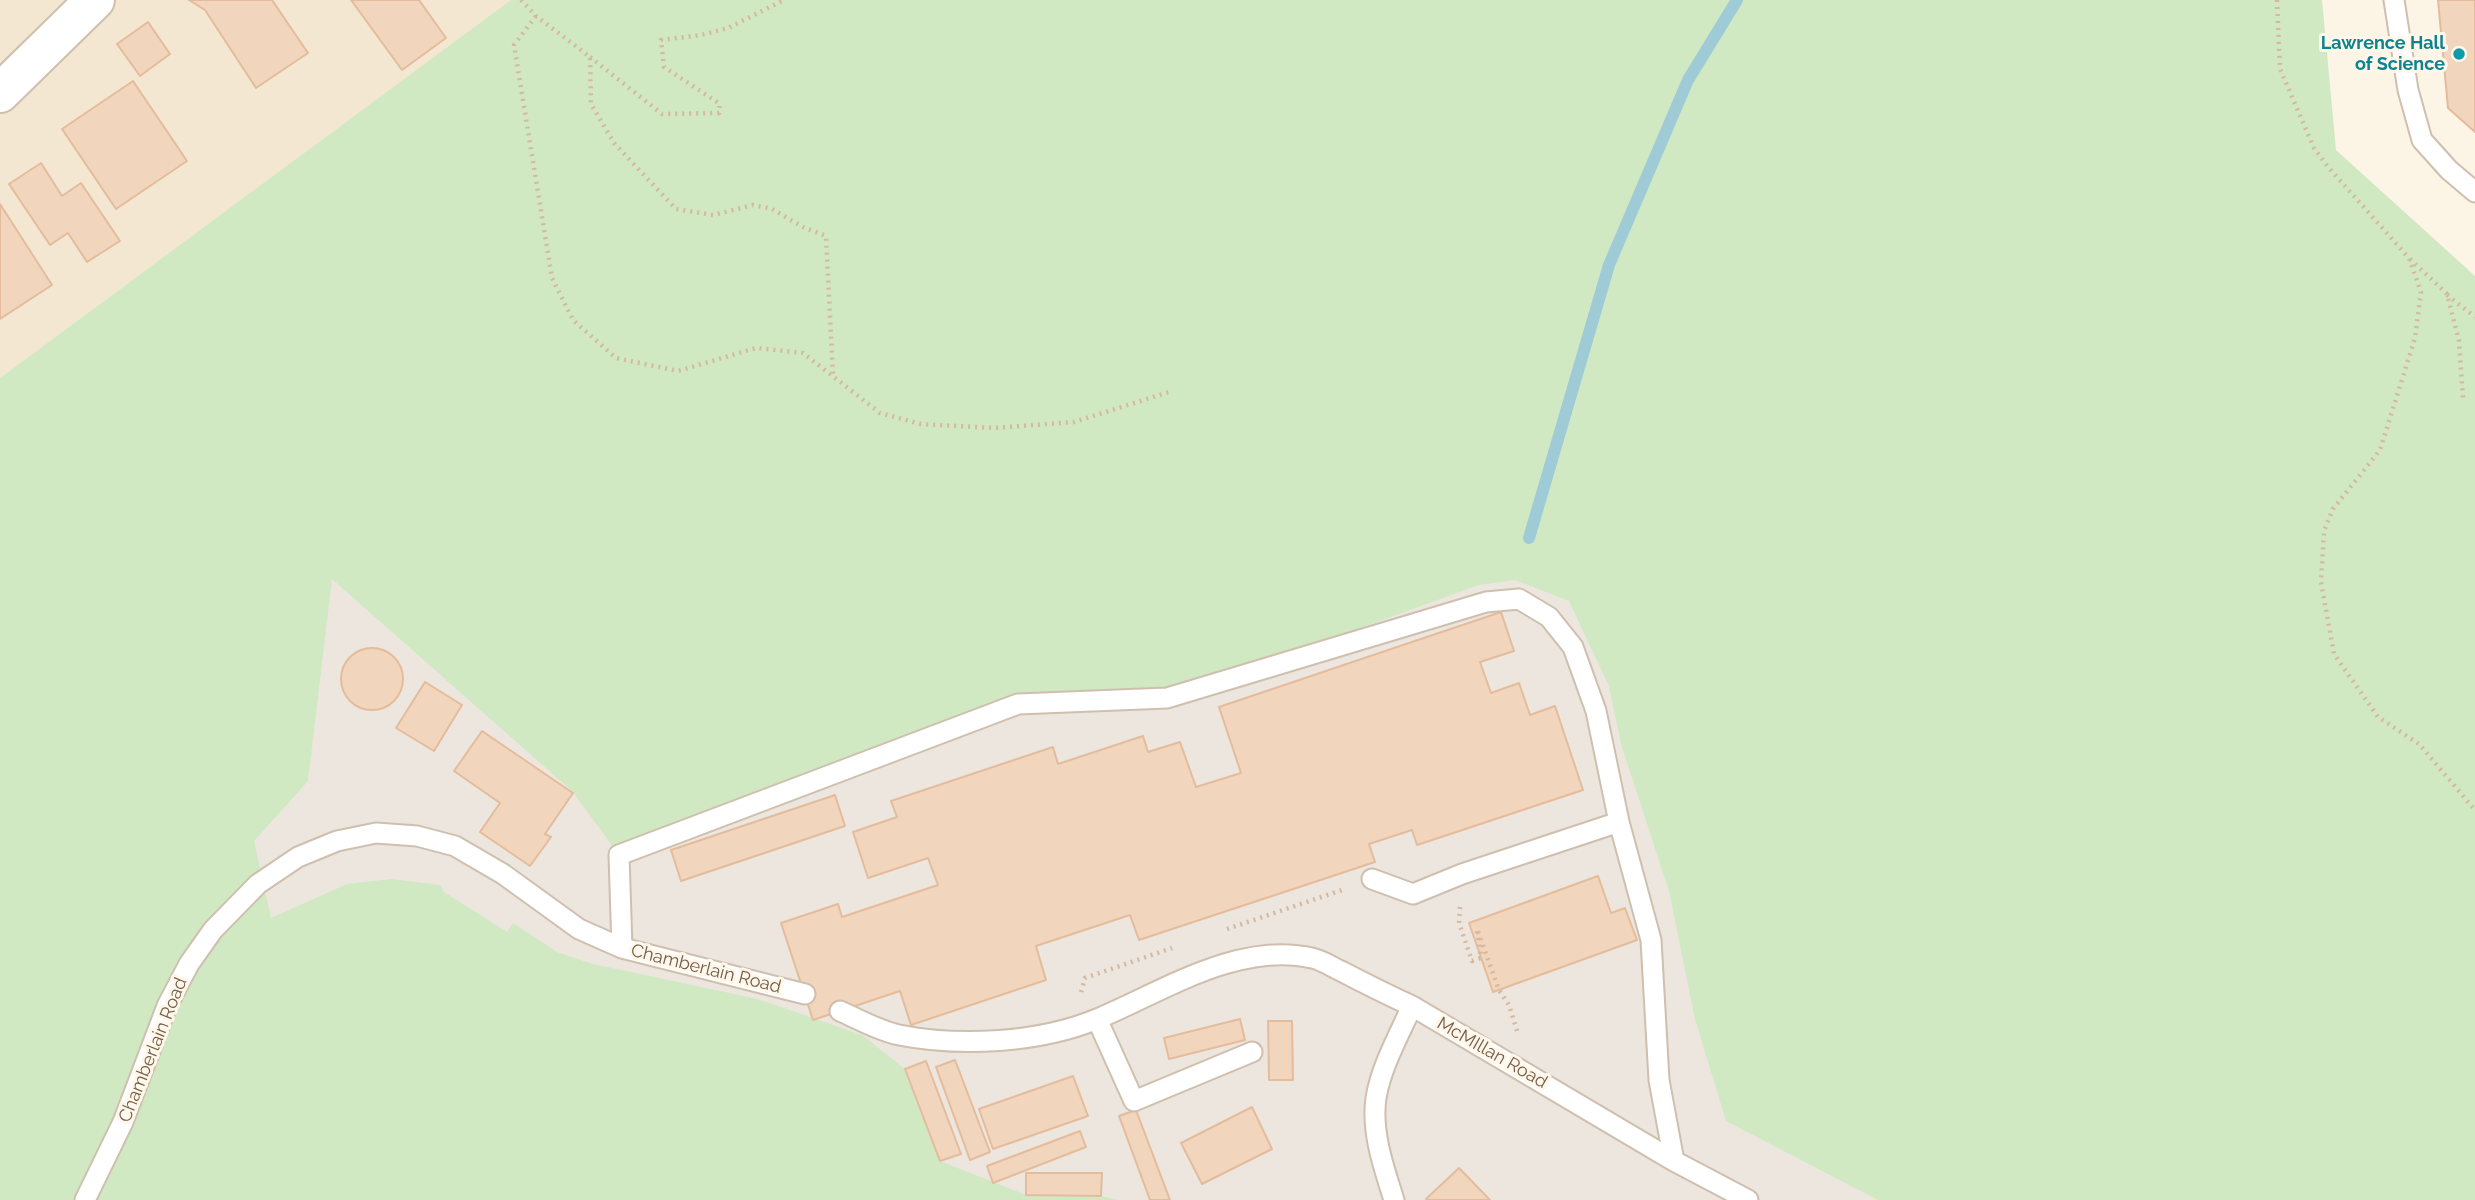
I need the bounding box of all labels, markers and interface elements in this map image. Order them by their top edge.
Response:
place label: Lawrence Hall of Science [2321,33,2445,76]
marker: Lawrence Hall of Science [2451,46,2467,62]
street label: Chamberlain Road [629,940,783,998]
street label: Chamberlain Road [114,975,192,1125]
street label: McMIllan Road [1433,1013,1551,1093]

